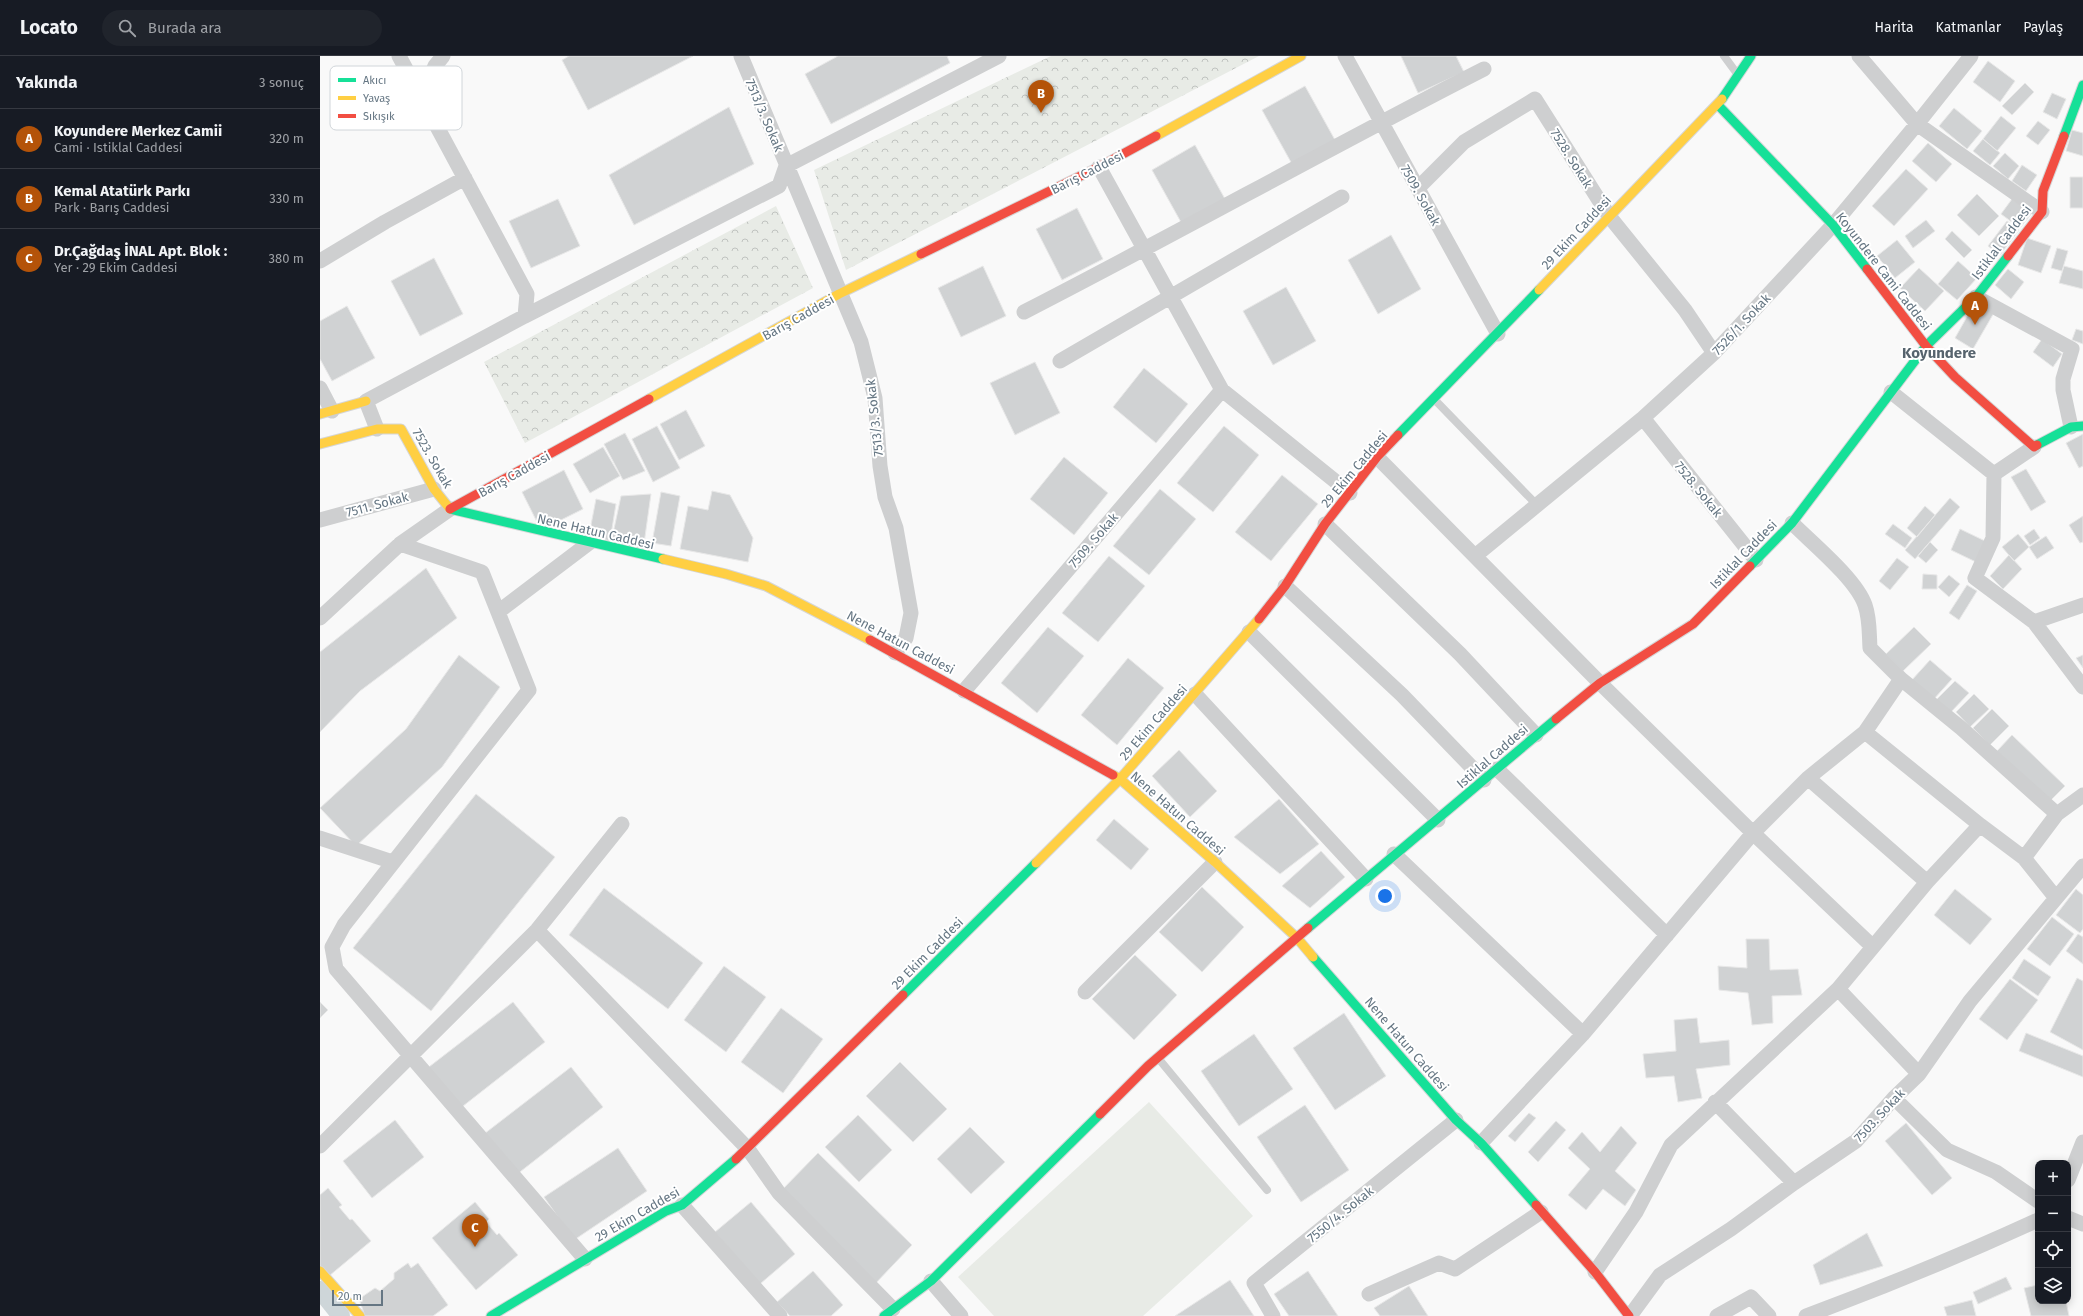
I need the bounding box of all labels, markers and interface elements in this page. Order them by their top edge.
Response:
search box [102,10,382,46]
text: Locato [20,16,78,39]
icon: search [116,17,138,39]
text: Burada ara [148,19,222,37]
text: Harita [1875,19,1914,36]
text: Katmanlar [1936,19,2001,36]
text: Paylaş [2023,19,2063,36]
legend [330,66,462,130]
text: Yakında [16,72,77,93]
text: Akıcı [363,74,386,87]
text: 3 sonuç [259,75,304,90]
street label: 7513/3. Sokak [742,77,787,154]
pin: B [1028,80,1054,113]
text: Yavaş [363,92,390,105]
text: Sıkışık [363,110,395,123]
text: Koyundere Merkez Camii [54,122,222,140]
street label: 7528. Sokak [1547,126,1596,191]
text: A [25,131,33,146]
text: 320 m [269,131,304,146]
text: Cami · Istiklal Caddesi [54,140,183,155]
street label: Barış Caddesi [1048,148,1126,197]
street label: 7509. Sokak [1398,162,1444,229]
text: Kemal Atatürk Parkı [54,182,190,200]
text: B [25,191,33,206]
text: 330 m [269,191,304,206]
street label: 29 Ekim Caddesi [1538,192,1614,272]
text: Park · Barış Caddesi [54,200,169,215]
street label: Istiklal Caddesi [1968,202,2034,283]
street label: Koyundere Cami Caddesi [1833,209,1934,333]
text: Dr.Çağdaş İNAL Apt. Blok : [54,242,227,260]
text: C [25,251,33,266]
text: 380 m [269,251,304,266]
text: Yer · 29 Ekim Caddesi [54,260,178,275]
street label: 7526/1. Sokak [1709,290,1774,358]
street label: Barış Caddesi [760,292,837,343]
pin: A [1962,292,1988,325]
district label: Koyundere [1902,344,1976,362]
street label: 7513/3. Sokak [863,378,886,457]
street label: 7523. Sokak [410,426,456,491]
street label: 29 Ekim Caddesi [1318,428,1391,511]
street label: Barış Caddesi [476,449,553,500]
street label: 7528. Sokak [1672,459,1726,520]
street label: 7511. Sokak [344,489,410,520]
street label: 7509. Sokak [1066,510,1121,571]
street label: Nene Hatun Caddesi [536,511,656,552]
street label: Istiklal Caddesi [1707,517,1780,592]
street label: Nene Hatun Caddesi [844,608,957,677]
street label: 29 Ekim Caddesi [1117,682,1190,763]
street label: Istiklal Caddesi [1454,721,1531,791]
street label: Nene Hatun Caddesi [1127,768,1228,858]
your location [1375,886,1395,906]
street label: 29 Ekim Caddesi [888,914,966,992]
street label: Nene Hatun Caddesi [1362,994,1452,1095]
street label: 7503. Sokak [1851,1085,1908,1145]
map controls [2035,1160,2071,1304]
button: + [2035,1160,2071,1196]
street label: 7550/4. Sokak [1304,1183,1376,1245]
street label: 29 Ekim Caddesi [592,1184,682,1245]
button: − [2035,1196,2071,1232]
pin: C [462,1214,488,1247]
button: locate [2035,1232,2071,1268]
button: layers [2035,1268,2071,1304]
scale bar [332,1288,383,1307]
text: 20 m [338,1290,362,1303]

